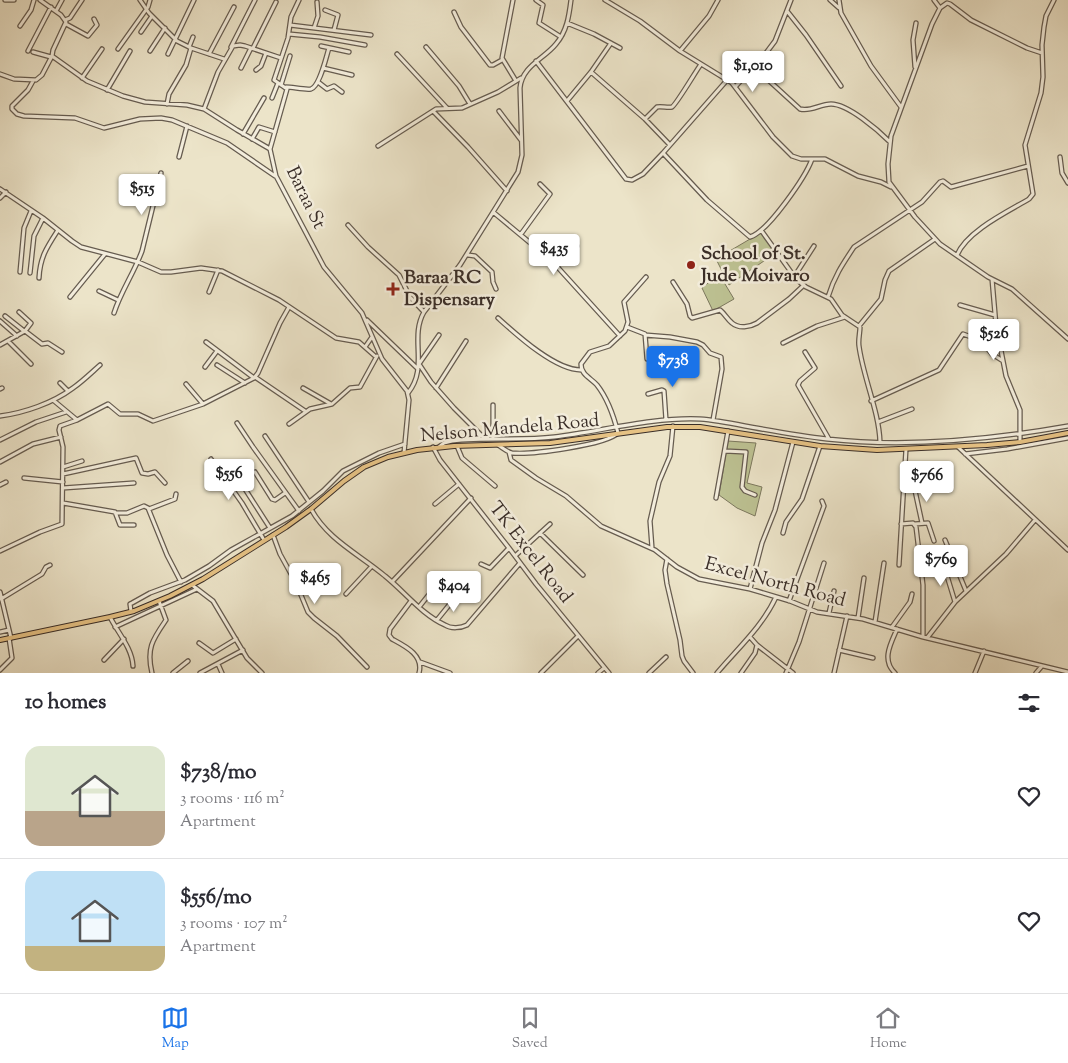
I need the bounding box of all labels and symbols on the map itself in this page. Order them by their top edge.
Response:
pin: $1,010 [712,51,794,93]
street label: Baraa St [278,162,332,234]
pin: $515 [112,174,172,216]
pin: $435 [524,234,584,276]
place label: School of St. Jude Moivaro [699,241,810,290]
marker: School of St. Jude Moivaro [685,259,697,271]
place label: Baraa RC Dispensary [404,265,496,314]
marker: Baraa RC Dispensary [386,282,400,296]
pin: $526 [964,318,1024,361]
pin: $738 [643,346,703,388]
street label: Nelson Mandela Road [419,408,601,450]
pin: $556 [199,458,259,501]
pin: $766 [897,460,957,503]
street label: TK Excel Road [482,497,578,610]
pin: $769 [911,544,971,587]
street label: Excel North Road [701,551,849,615]
pin: $465 [285,562,345,605]
pin: $404 [424,570,484,613]

